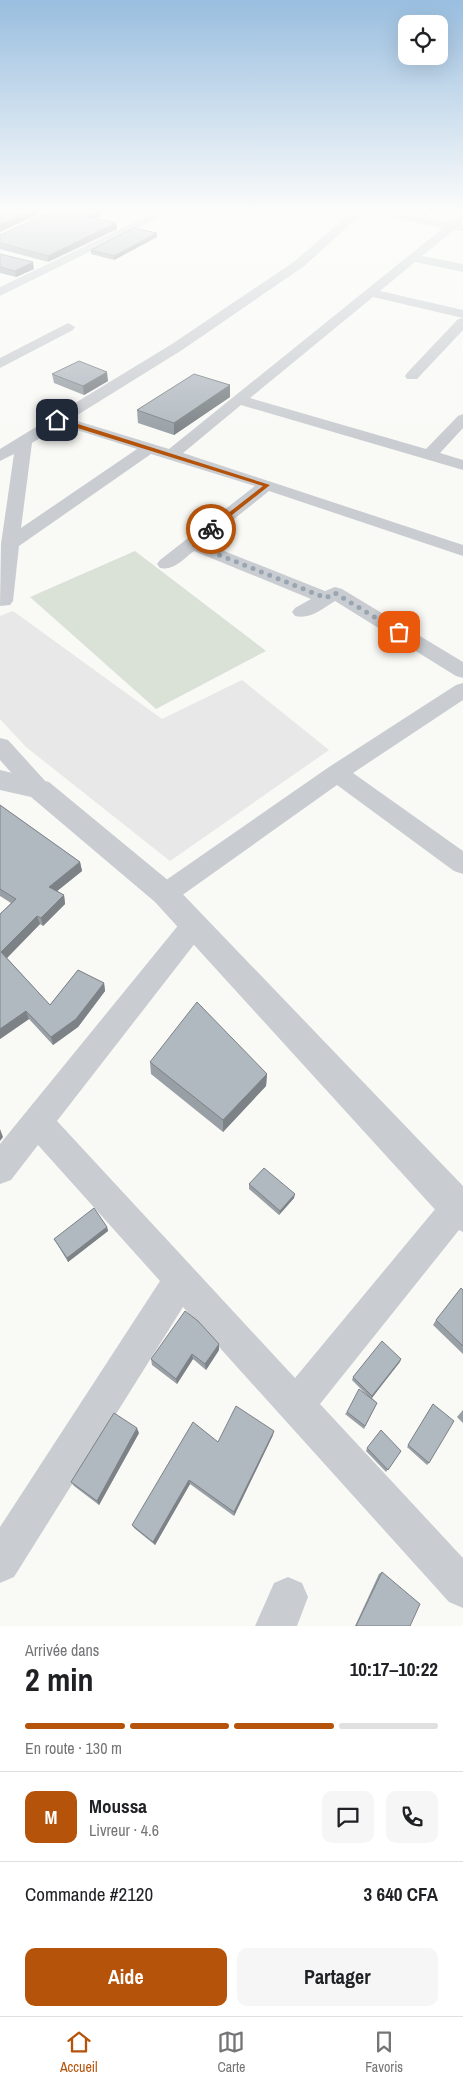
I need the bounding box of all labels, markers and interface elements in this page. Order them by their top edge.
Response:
map controls [398,15,448,65]
button: locate [398,15,448,65]
pin [36,399,78,441]
icon: home [43,406,71,434]
courier [186,504,236,554]
icon: bike [197,515,225,543]
pin [378,611,420,653]
icon: bag [385,618,413,646]
text: Arrivée dans [25,1639,99,1661]
text: 10:17–10:22 [350,1656,438,1682]
text: 2 min [25,1658,94,1701]
text: En route · 130 m [25,1737,122,1759]
button: chat [322,1791,374,1843]
button: phone [386,1791,438,1843]
text: Moussa [89,1793,147,1819]
text: M [45,1804,57,1830]
text: Livreur · 4.6 [89,1819,159,1841]
text: Commande #2120 [25,1881,153,1907]
text: 3 640 CFA [364,1881,438,1907]
button: Aide [25,1948,227,2006]
button: Partager [237,1948,438,2006]
tab: Accueil [60,2028,98,2076]
tab: Carte [217,2028,246,2076]
tab: Favoris [365,2028,403,2076]

